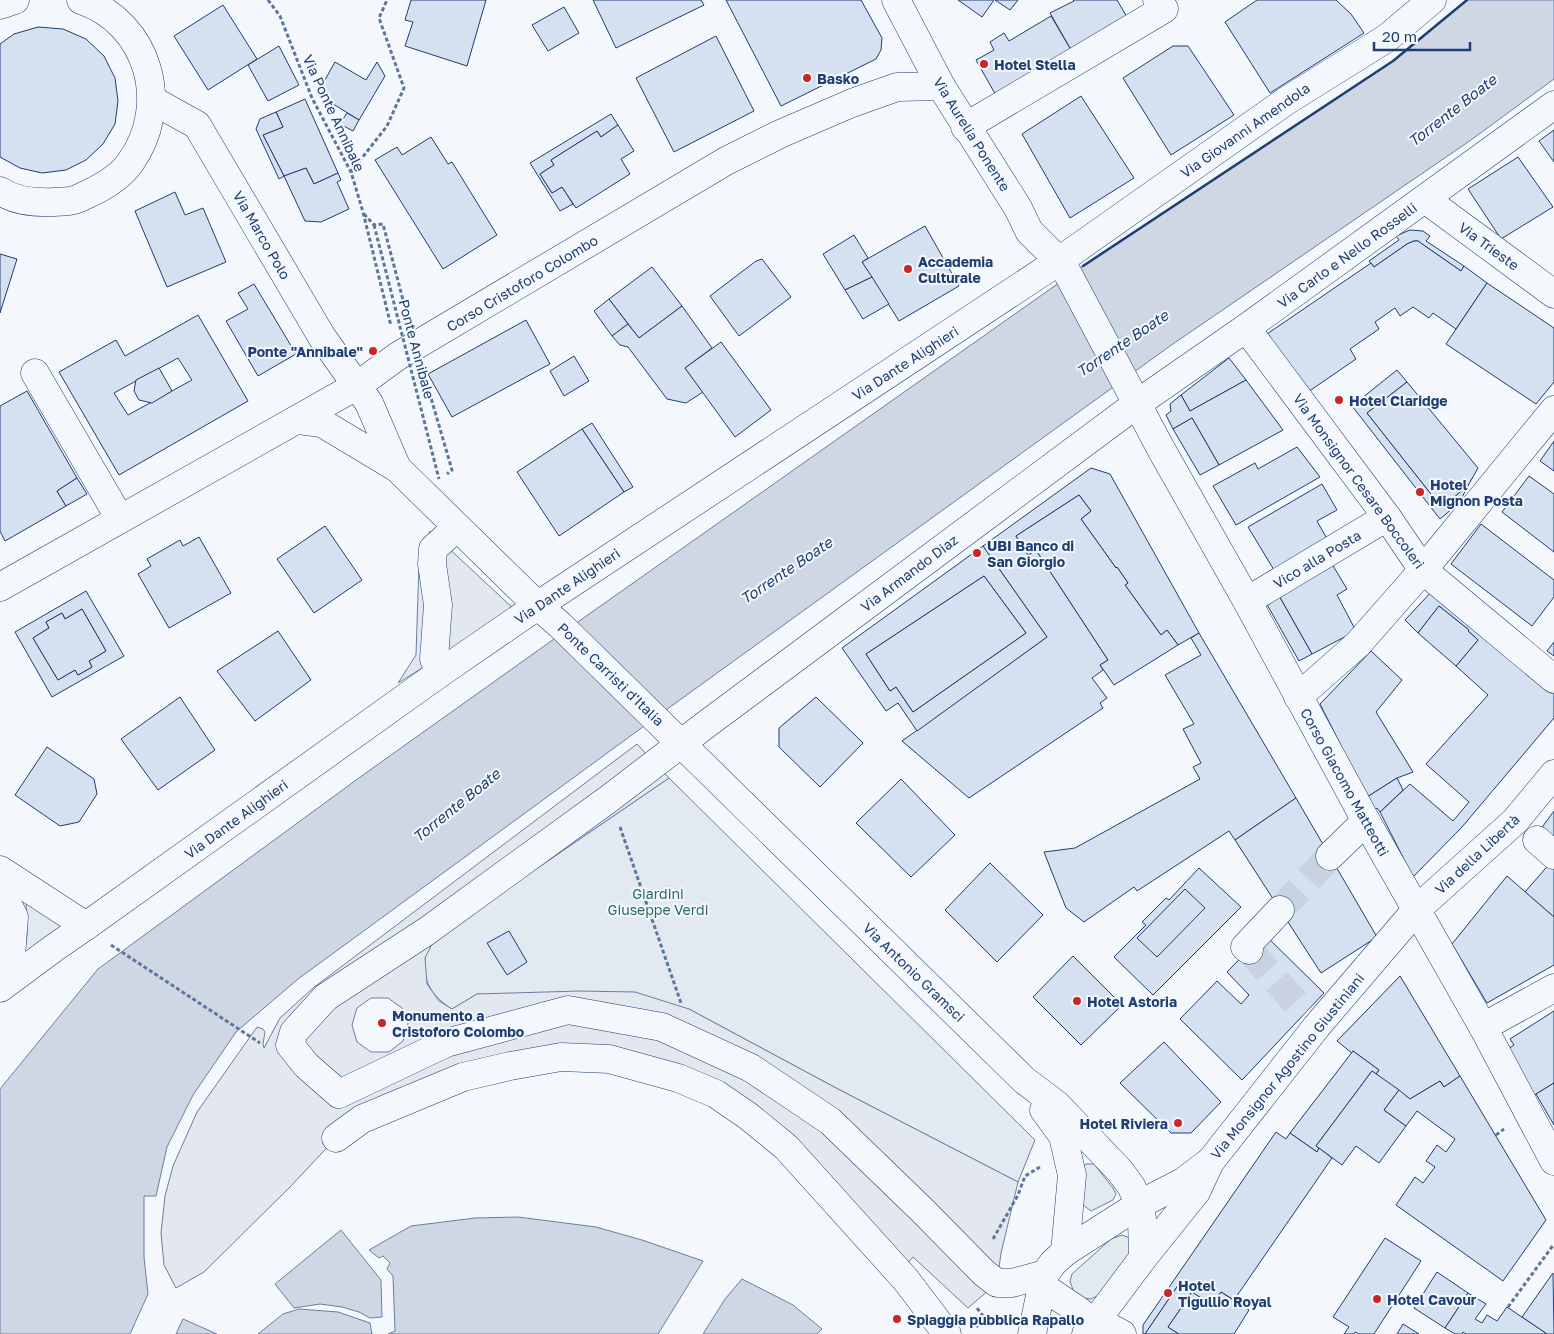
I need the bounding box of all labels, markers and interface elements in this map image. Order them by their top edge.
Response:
scale bar [1374,20,1470,52]
text: 20 m [1382,27,1417,45]
street label: Via Ponte Annibale [299,52,369,174]
place label: Hotel Stella [994,56,1076,73]
marker: Hotel Stella [978,58,990,70]
water label: Torrente Boate [1404,69,1501,150]
place label: Basko [817,70,859,87]
marker: Basko [801,72,813,84]
street label: Via Aurelia Ponente [930,74,1014,194]
street label: Via Giovanni Amendola [1177,79,1313,181]
street label: Via Marco Polo [230,188,294,282]
street label: Via Carlo e Nello Rosselli [1274,199,1420,311]
street label: Via Trieste [1456,218,1522,274]
street label: Corso Cristoforo Colombo [443,231,601,335]
place label: Accademia Culturale [918,253,993,286]
marker: Accademia Culturale [902,263,914,275]
street label: Ponte Annibale [396,297,438,401]
water label: Torrente Boate [1073,305,1172,380]
street label: Via Dante Alighieri [849,322,961,404]
place label: Ponte "Annibale" [247,343,363,360]
marker: Ponte "Annibale" [367,345,379,357]
street label: Via Monsignor Cesare Boccoleri [1290,390,1428,572]
place label: Hotel Claridge [1349,392,1448,409]
marker: Hotel Claridge [1333,394,1345,406]
place label: Hotel Mignon Posta [1430,476,1523,509]
marker: Hotel Mignon Posta [1414,486,1426,498]
street label: Vico alla Posta [1270,526,1364,592]
street label: Via Armando Diaz [857,531,961,615]
water label: Torrente Boate [737,532,836,607]
place label: UBI Banco di San Giorgio [987,537,1074,570]
street label: Via Dante Alighieri [511,544,623,628]
marker: UBI Banco di San Giorgio [971,547,983,559]
street label: Ponte Carristi d'Italia [554,619,668,729]
street label: Corso Giacomo Matteotti [1297,705,1393,859]
water label: Torrente Boate [409,764,504,846]
street label: Via Dante Alighieri [181,776,291,862]
street label: Via della Libertà [1431,810,1523,898]
park label: Giardini Giuseppe Verdi [608,885,708,918]
street label: Via Antonio Gramsci [860,919,968,1025]
street label: Via Monsignor Agostino Giustiniani [1207,970,1367,1162]
place label: Hotel Astoria [1087,993,1177,1010]
marker: Hotel Astoria [1071,995,1083,1007]
place label: Monumento a Cristoforo Colombo [392,1007,524,1040]
marker: Monumento a Cristoforo Colombo [376,1017,388,1029]
place label: Hotel Riviera [1080,1115,1168,1132]
marker: Hotel Riviera [1172,1117,1184,1129]
place label: Hotel Tigullio Royal [1178,1277,1272,1310]
marker: Hotel Tigullio Royal [1162,1287,1174,1299]
place label: Hotel Cavour [1387,1291,1477,1308]
marker: Hotel Cavour [1371,1293,1383,1305]
place label: Spiaggia pubblica Rapallo [907,1311,1084,1328]
marker: Spiaggia pubblica Rapallo [891,1313,903,1325]

